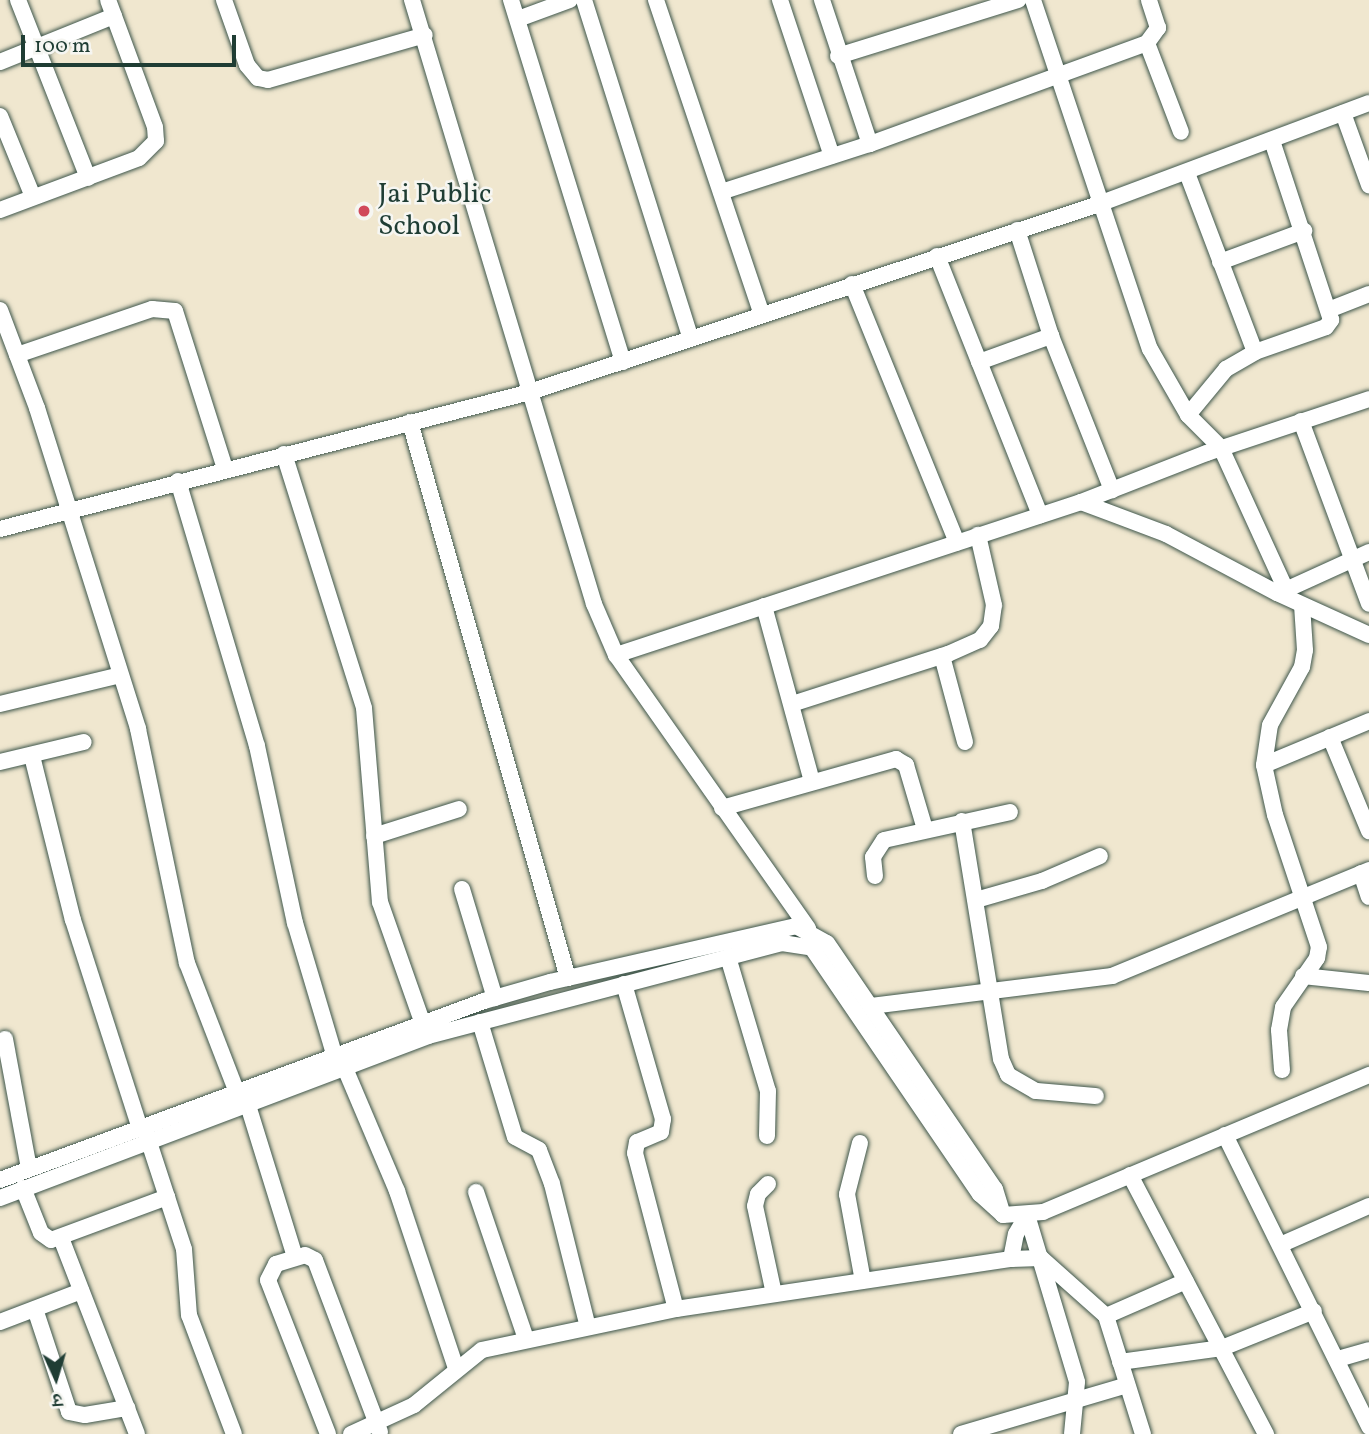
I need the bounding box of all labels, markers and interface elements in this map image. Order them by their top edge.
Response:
scale bar [24,21,240,65]
text: 100 m [34,32,91,61]
place label: Jai Public School [378,178,492,244]
marker: Jai Public School [356,203,372,219]
north arrow [21,1343,91,1413]
text: उ [52,1386,63,1412]

